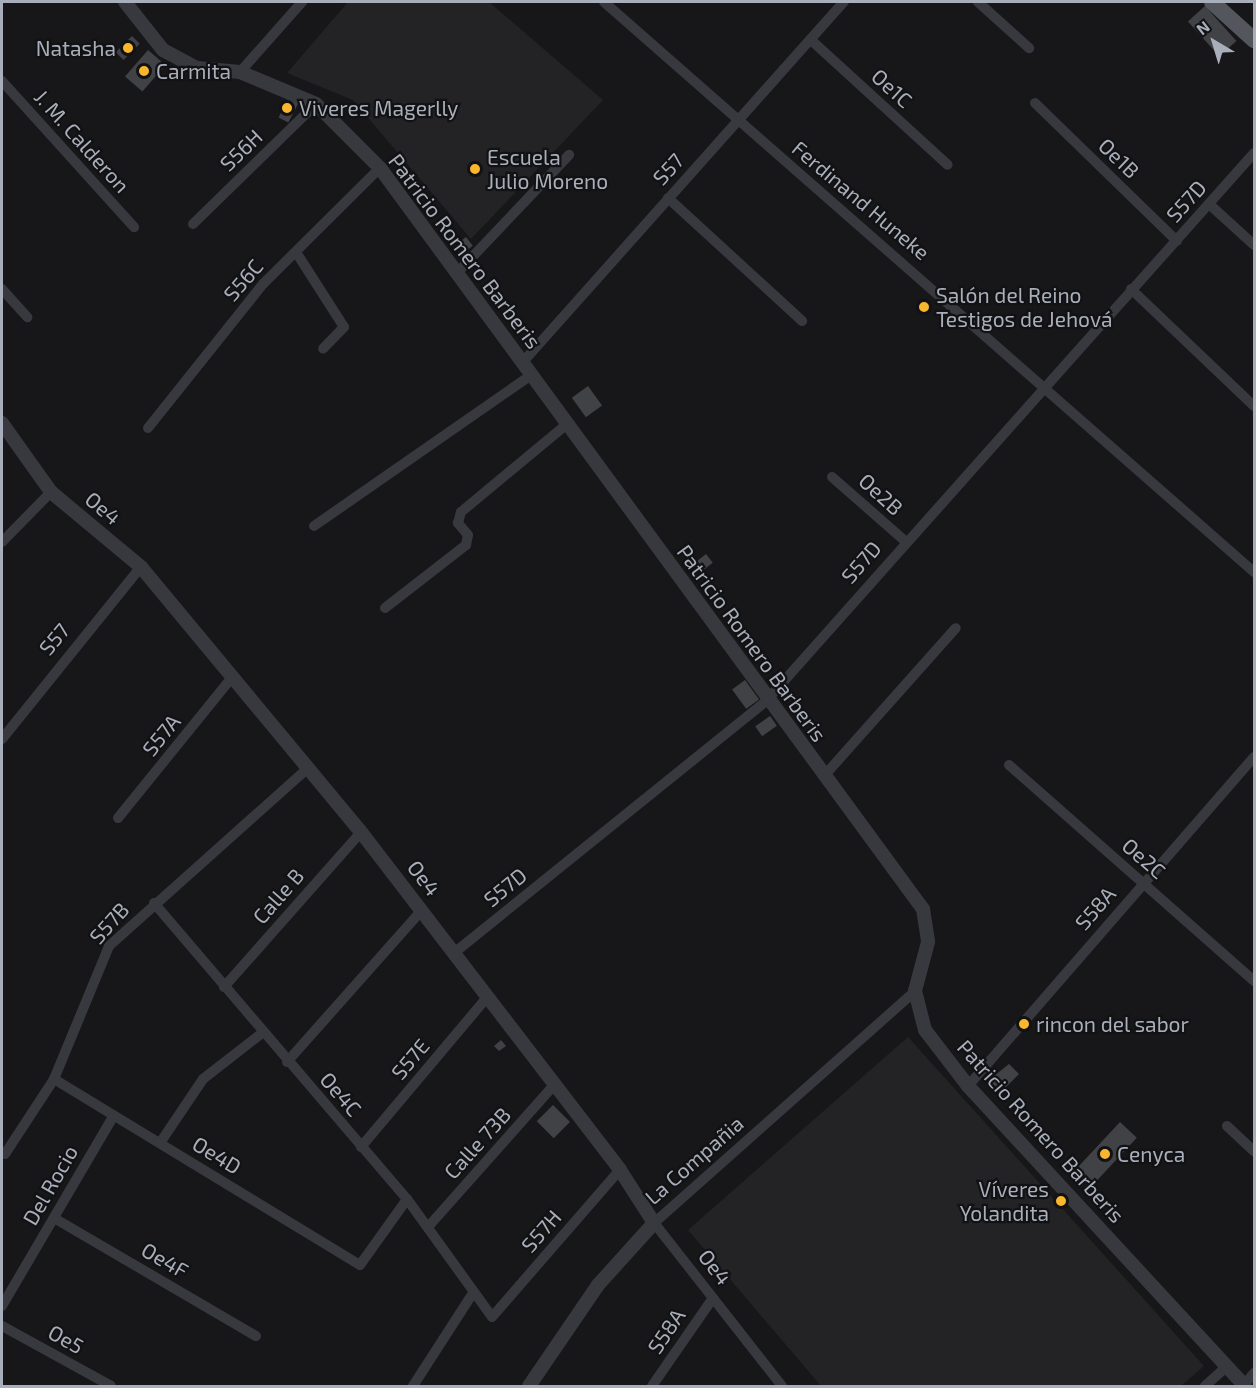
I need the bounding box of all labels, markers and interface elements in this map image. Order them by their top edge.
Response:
north arrow [1184,12,1244,72]
text: N [1192,16,1213,38]
place label: Natasha [36,35,116,61]
marker: Natasha [121,41,135,55]
place label: Carmita [156,58,231,84]
street label: Oe1C [867,63,917,113]
marker: Carmita [137,64,151,78]
street label: J. M. Calderon [29,84,135,198]
place label: Viveres Magerlly [299,95,458,121]
marker: Viveres Magerlly [280,101,294,115]
street label: S56H [215,124,267,176]
street label: Oe1B [1093,133,1145,183]
street label: Ferdinand Huneke [787,135,935,265]
place label: Escuela Julio Moreno [487,144,608,194]
street label: S57 [647,148,689,190]
street label: Patricio Romero Barberis [384,149,546,353]
marker: Escuela Julio Moreno [468,162,482,176]
street label: S57D [1161,175,1211,227]
street label: S56C [218,254,268,306]
place label: Salón del Reino Testigos de Jehová [936,282,1113,332]
marker: Salón del Reino Testigos de Jehová [917,300,931,314]
street label: Oe2B [854,468,908,520]
street label: Oe4 [80,486,126,530]
street label: S57D [836,536,886,588]
street label: Patricio Romero Barberis [672,540,832,746]
street label: S57 [33,618,75,660]
street label: S57A [137,709,185,761]
street label: Oe2C [1117,832,1171,884]
street label: Oe4 [402,855,446,901]
street label: S57D [479,862,531,912]
street label: Calle B [247,863,309,929]
street label: S58A [1069,881,1121,935]
street label: S57B [84,897,134,949]
place label: rincon del sabor [1036,1011,1189,1037]
marker: rincon del sabor [1017,1017,1031,1031]
street label: S57E [386,1033,434,1085]
street label: Patricio Romero Barberis [952,1034,1130,1228]
street label: Oe4C [315,1067,367,1121]
street label: Calle 73B [438,1102,516,1184]
street label: La Compañia [640,1110,748,1210]
street label: Oe4D [188,1131,246,1179]
street label: Del Rocio [17,1140,83,1230]
place label: Cenyca [1117,1141,1185,1167]
marker: Cenyca [1098,1147,1112,1161]
place label: Víveres Yolandita [960,1176,1049,1226]
marker: Víveres Yolandita [1054,1194,1068,1208]
street label: S57H [516,1205,566,1257]
street label: Oe4F [137,1237,193,1283]
street label: Oe4 [693,1244,737,1290]
street label: S58A [642,1304,690,1358]
street label: Oe5 [44,1319,88,1359]

